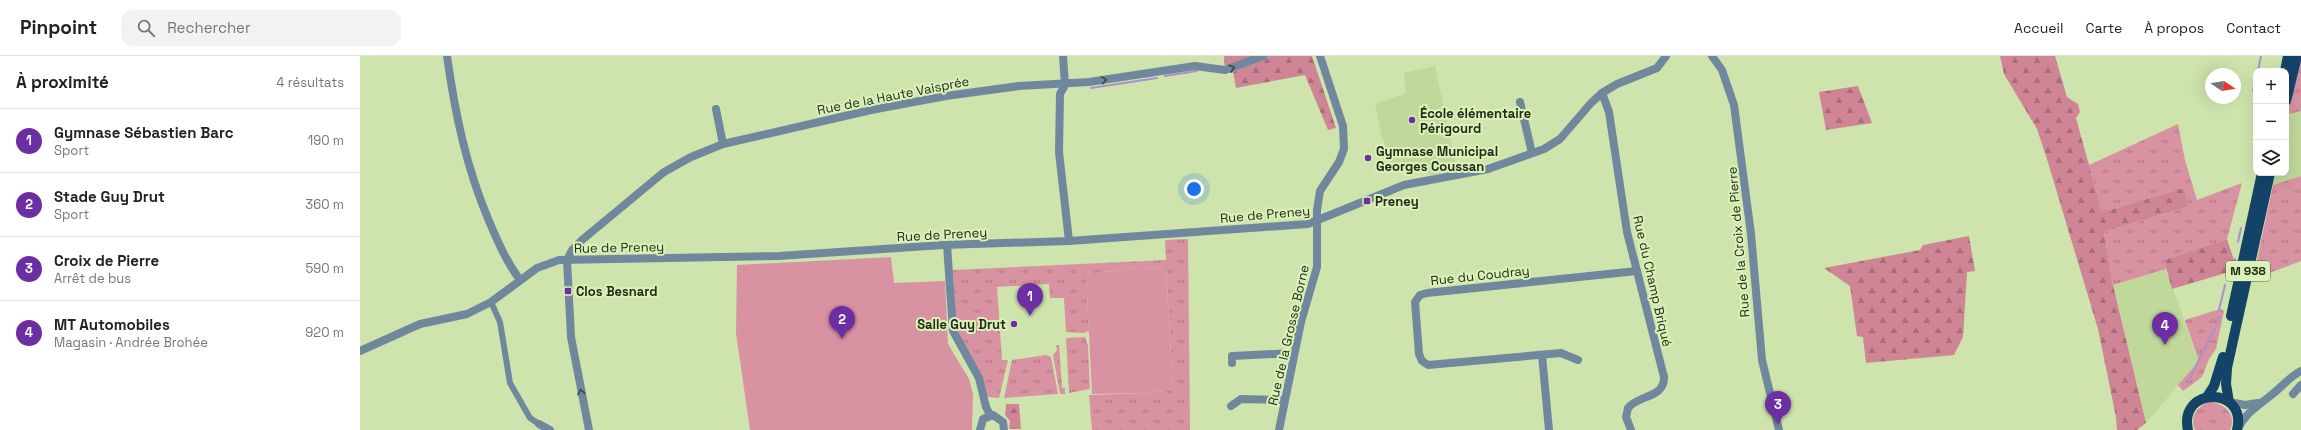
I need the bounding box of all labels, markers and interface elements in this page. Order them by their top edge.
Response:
search box [121,10,401,46]
text: Pinpoint [20,15,97,40]
icon: search [135,17,157,39]
text: Rechercher [167,18,251,37]
text: Accueil [2014,19,2063,37]
text: Carte [2085,19,2122,37]
text: À propos [2144,19,2204,37]
text: Contact [2226,19,2281,37]
one-way arrow [1228,64,1235,73]
north arrow [2205,68,2241,104]
map controls [2253,68,2289,176]
button: + [2253,68,2289,104]
text: À proximité [16,71,109,93]
street label: Rue de la Haute Vaisprée [816,72,971,119]
text: 4 résultats [276,74,344,91]
one-way arrow [1101,76,1107,85]
button: − [2253,104,2289,140]
place label: École élémentaire Périgourd [1420,105,1531,137]
marker: École élémentaire Périgourd [1407,115,1417,125]
text: Gymnase Sébastien Barc [54,123,233,142]
text: 1 [26,132,32,149]
text: 190 m [308,132,344,149]
button: layers [2253,140,2289,176]
text: Sport [54,142,89,159]
place label: Gymnase Municipal Georges Coussan [1376,143,1498,175]
marker: Gymnase Municipal Georges Coussan [1363,153,1373,163]
street label: Rue de la Croix de Pierre [1723,166,1754,318]
your location [1184,179,1204,199]
text: Stade Guy Drut [54,187,165,206]
place label: Preney [1375,193,1419,210]
text: 2 [25,196,33,213]
text: 360 m [305,196,344,213]
marker: Preney [1362,196,1372,206]
street label: Rue de Preney [1219,202,1311,227]
text: Sport [54,206,89,223]
street label: Rue du Champ Briqué [1629,214,1676,348]
street label: Rue de Preney [896,224,988,245]
street label: Rue de Preney [574,238,664,257]
text: Croix de Pierre [54,251,159,270]
text: 3 [25,260,33,277]
text: 590 m [305,260,344,277]
road number: M 938 [2226,261,2270,281]
street label: Rue du Coudray [1430,262,1530,289]
street label: Rue de la Grosse Borne [1264,263,1313,407]
text: Arrêt de bus [54,270,131,287]
place label: Clos Besnard [576,283,658,300]
pin: 1 [1017,283,1043,316]
marker: Clos Besnard [563,286,573,296]
pin: 2 [829,306,855,339]
pin: 4 [2152,312,2178,345]
text: MT Automobiles [54,315,170,334]
place label: Salle Guy Drut [917,316,1006,333]
marker: Salle Guy Drut [1009,319,1019,329]
text: 4 [25,324,33,341]
text: 920 m [305,324,344,341]
text: Magasin · Andrée Brohée [54,334,208,351]
one-way arrow [578,389,586,395]
pin: 3 [1765,391,1791,424]

